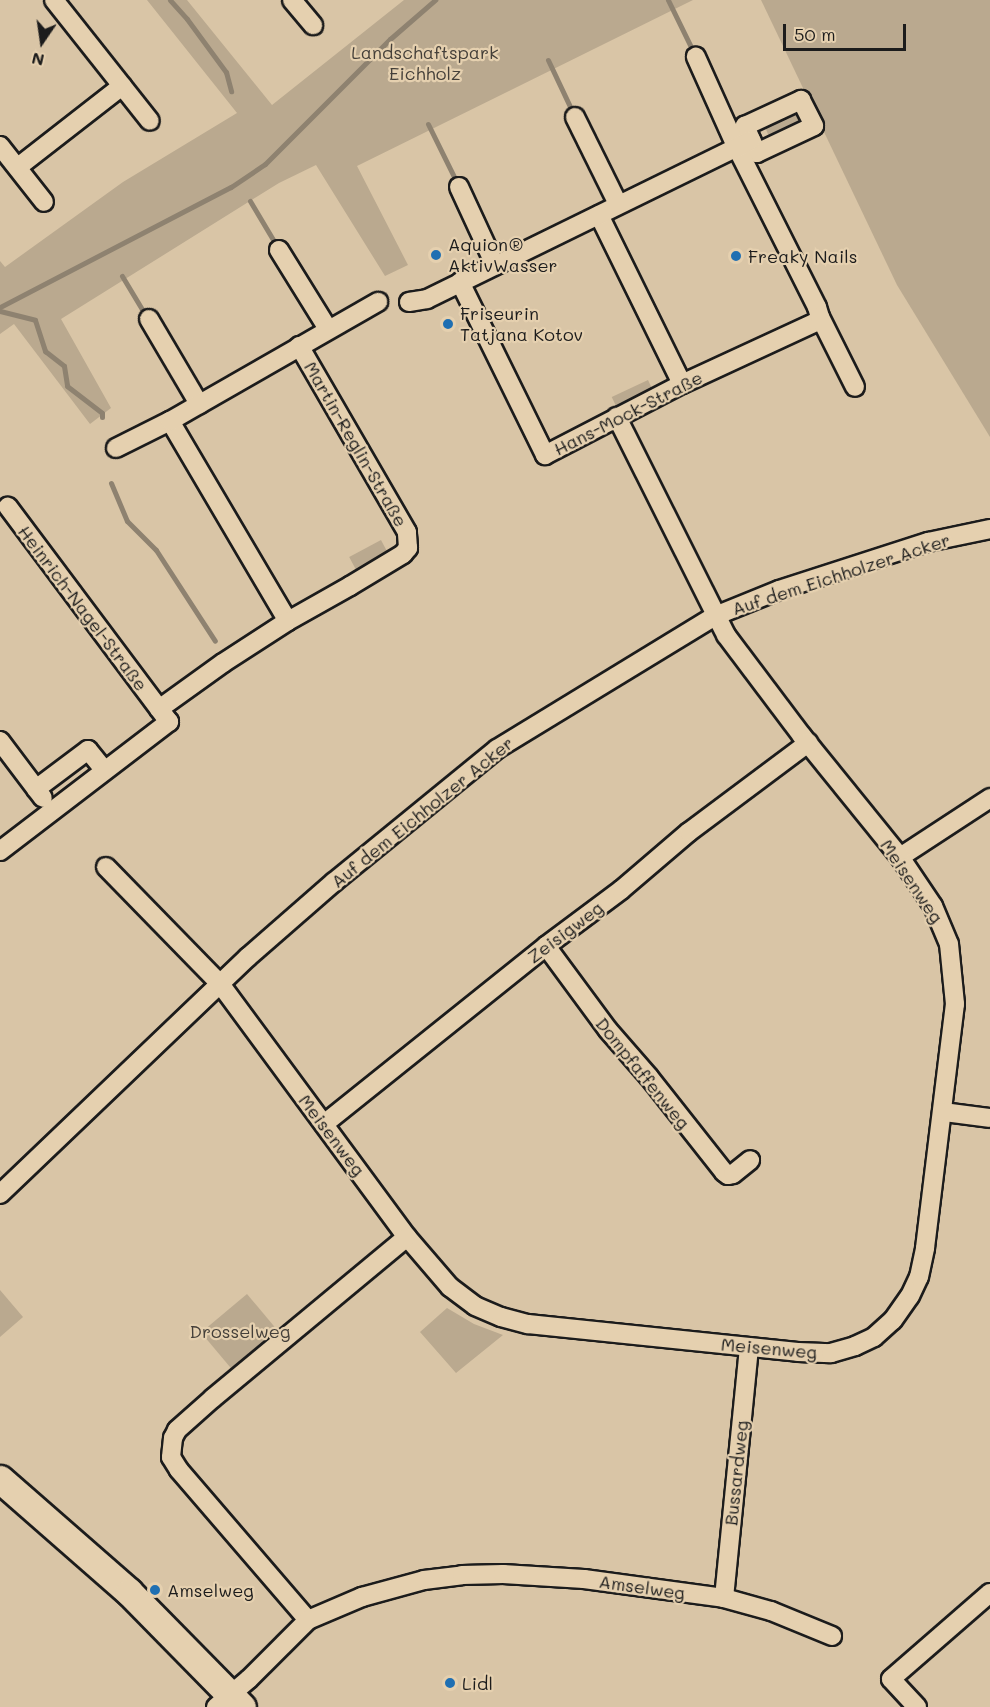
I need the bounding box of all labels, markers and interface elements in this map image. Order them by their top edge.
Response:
north arrow [12,12,72,72]
scale bar [786,12,909,50]
text: 50 m [794,22,836,46]
park label: Landschaftspark Eichholz [351,42,499,84]
text: N [30,48,46,72]
place label: Aquion® AktivWasser [448,234,558,276]
place label: Freaky Nails [748,245,857,267]
marker: Aquion® AktivWasser [429,248,443,262]
marker: Freaky Nails [729,249,743,263]
place label: Friseurin Tatjana Kotov [460,303,583,346]
marker: Friseurin Tatjana Kotov [441,317,455,331]
street label: Martin-Reglin-Straße [300,358,412,530]
street label: Hans-Mock-Straße [550,366,706,460]
street label: Heinrich-Nagel-Straße [14,521,152,695]
street label: Auf dem Eichholzer Acker [729,528,953,620]
street label: Auf dem Eichholzer Acker [326,732,518,892]
street label: Meisenweg [876,835,948,927]
street label: Zeisigweg [523,897,607,967]
street label: Dompfaffenweg [591,1013,695,1133]
street label: Meisenweg [294,1090,370,1180]
park label: Drosselweg [190,1320,290,1342]
street label: Meisenweg [720,1333,818,1363]
street label: Bussardweg [720,1419,752,1527]
street label: Amselweg [598,1570,686,1604]
place label: Amselweg [167,1579,254,1601]
marker: Amselweg [148,1583,162,1597]
place label: Lidl [462,1672,493,1694]
marker: Lidl [443,1676,457,1690]

